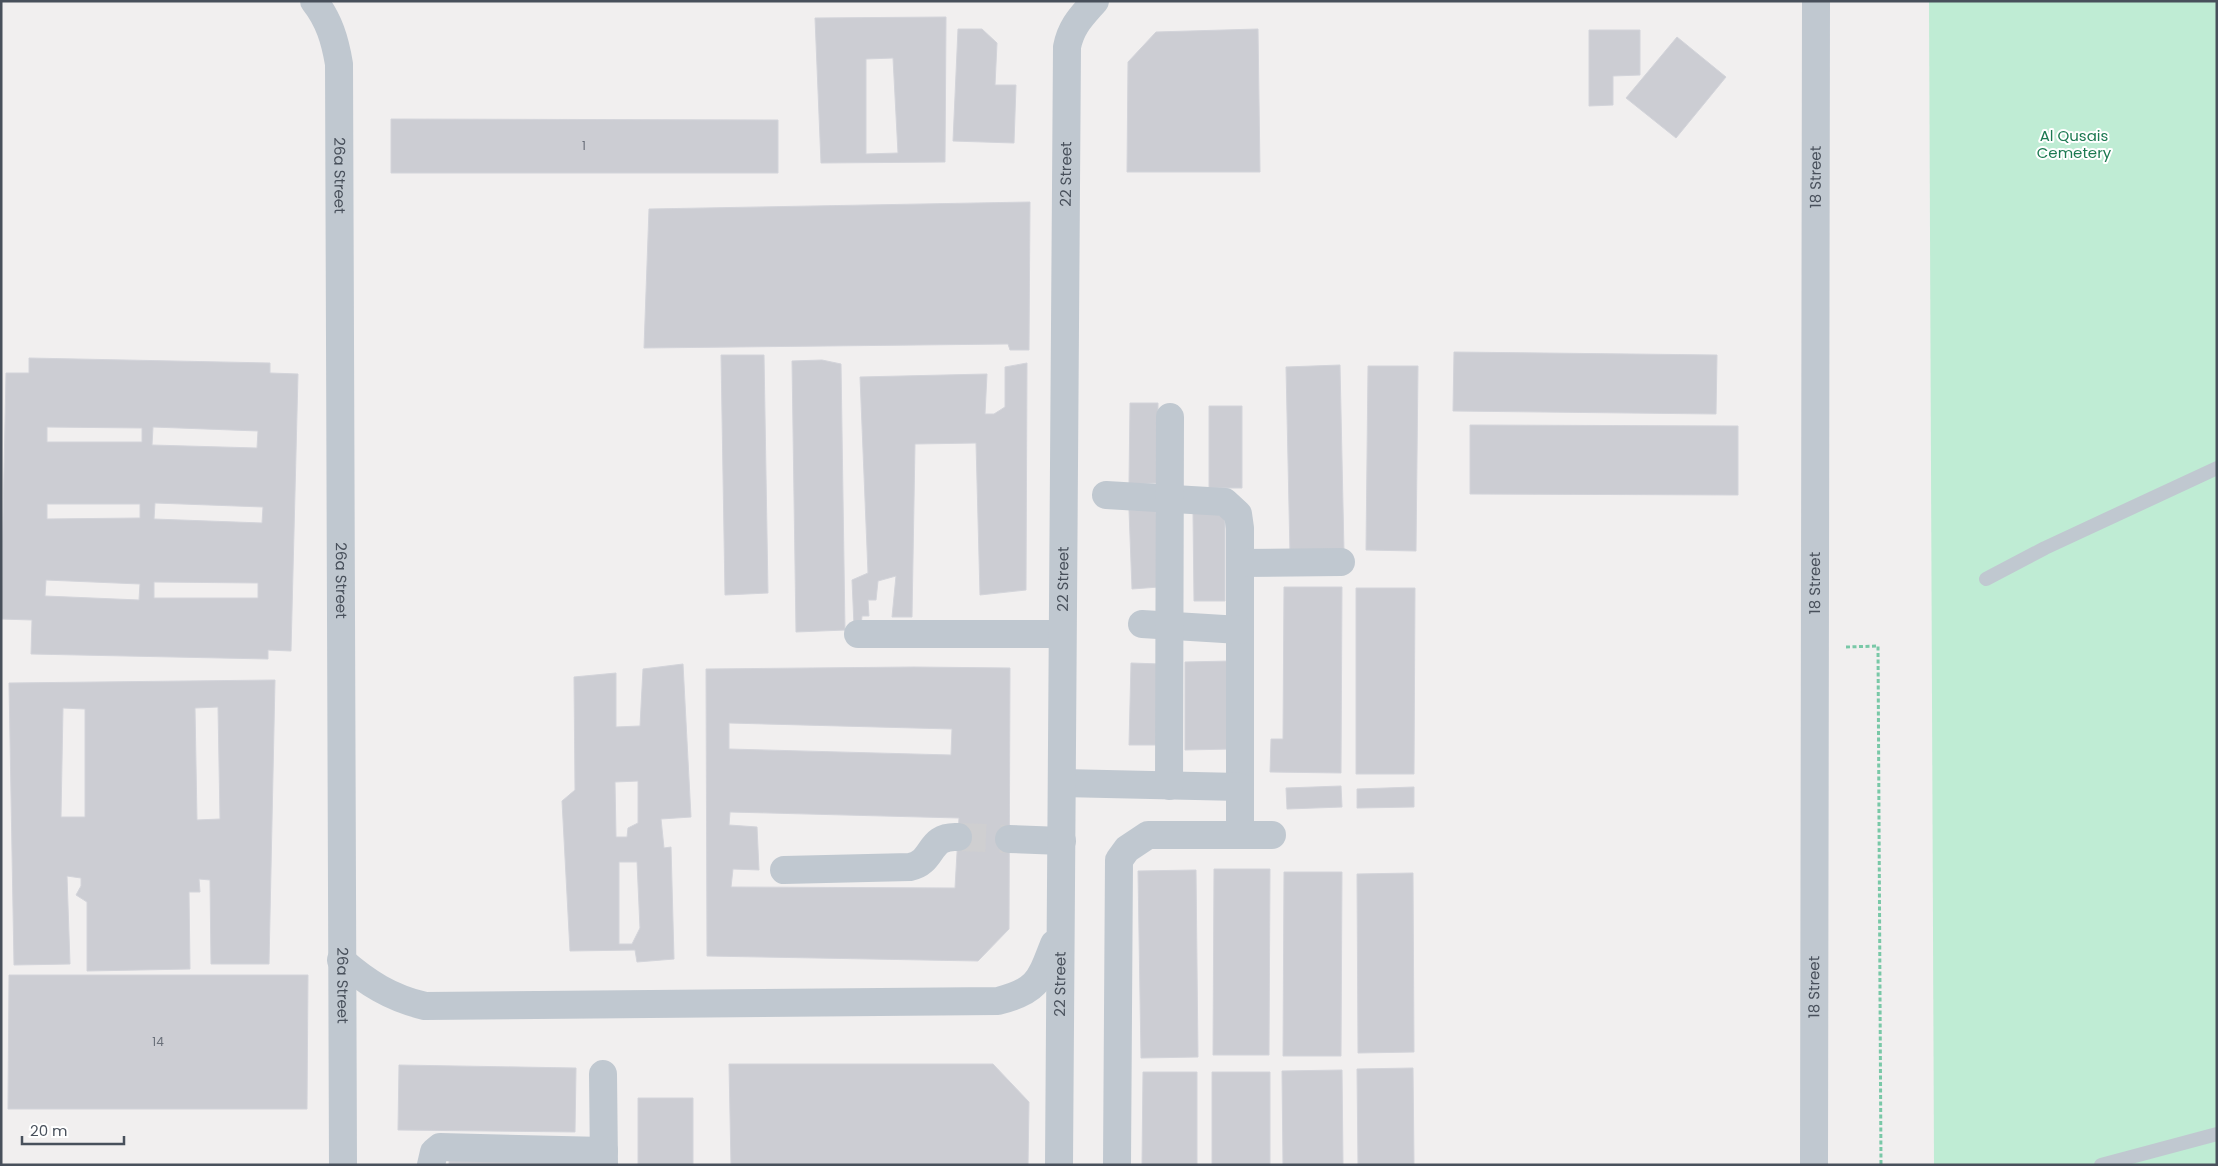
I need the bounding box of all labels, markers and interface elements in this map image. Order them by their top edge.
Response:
park label: Al Qusais Cemetery [2037,125,2112,163]
street label: 26a Street [329,137,351,214]
house number: 1 [582,137,586,154]
street label: 22 Street [1055,141,1076,207]
street label: 18 Street [1805,146,1826,208]
street label: 26a Street [331,542,352,619]
street label: 22 Street [1052,546,1073,612]
street label: 18 Street [1804,552,1825,614]
street label: 26a Street [332,947,353,1024]
street label: 22 Street [1049,951,1071,1017]
street label: 18 Street [1803,956,1824,1018]
house number: 14 [152,1033,164,1050]
scale bar [22,1114,125,1146]
text: 20 m [30,1120,68,1141]

